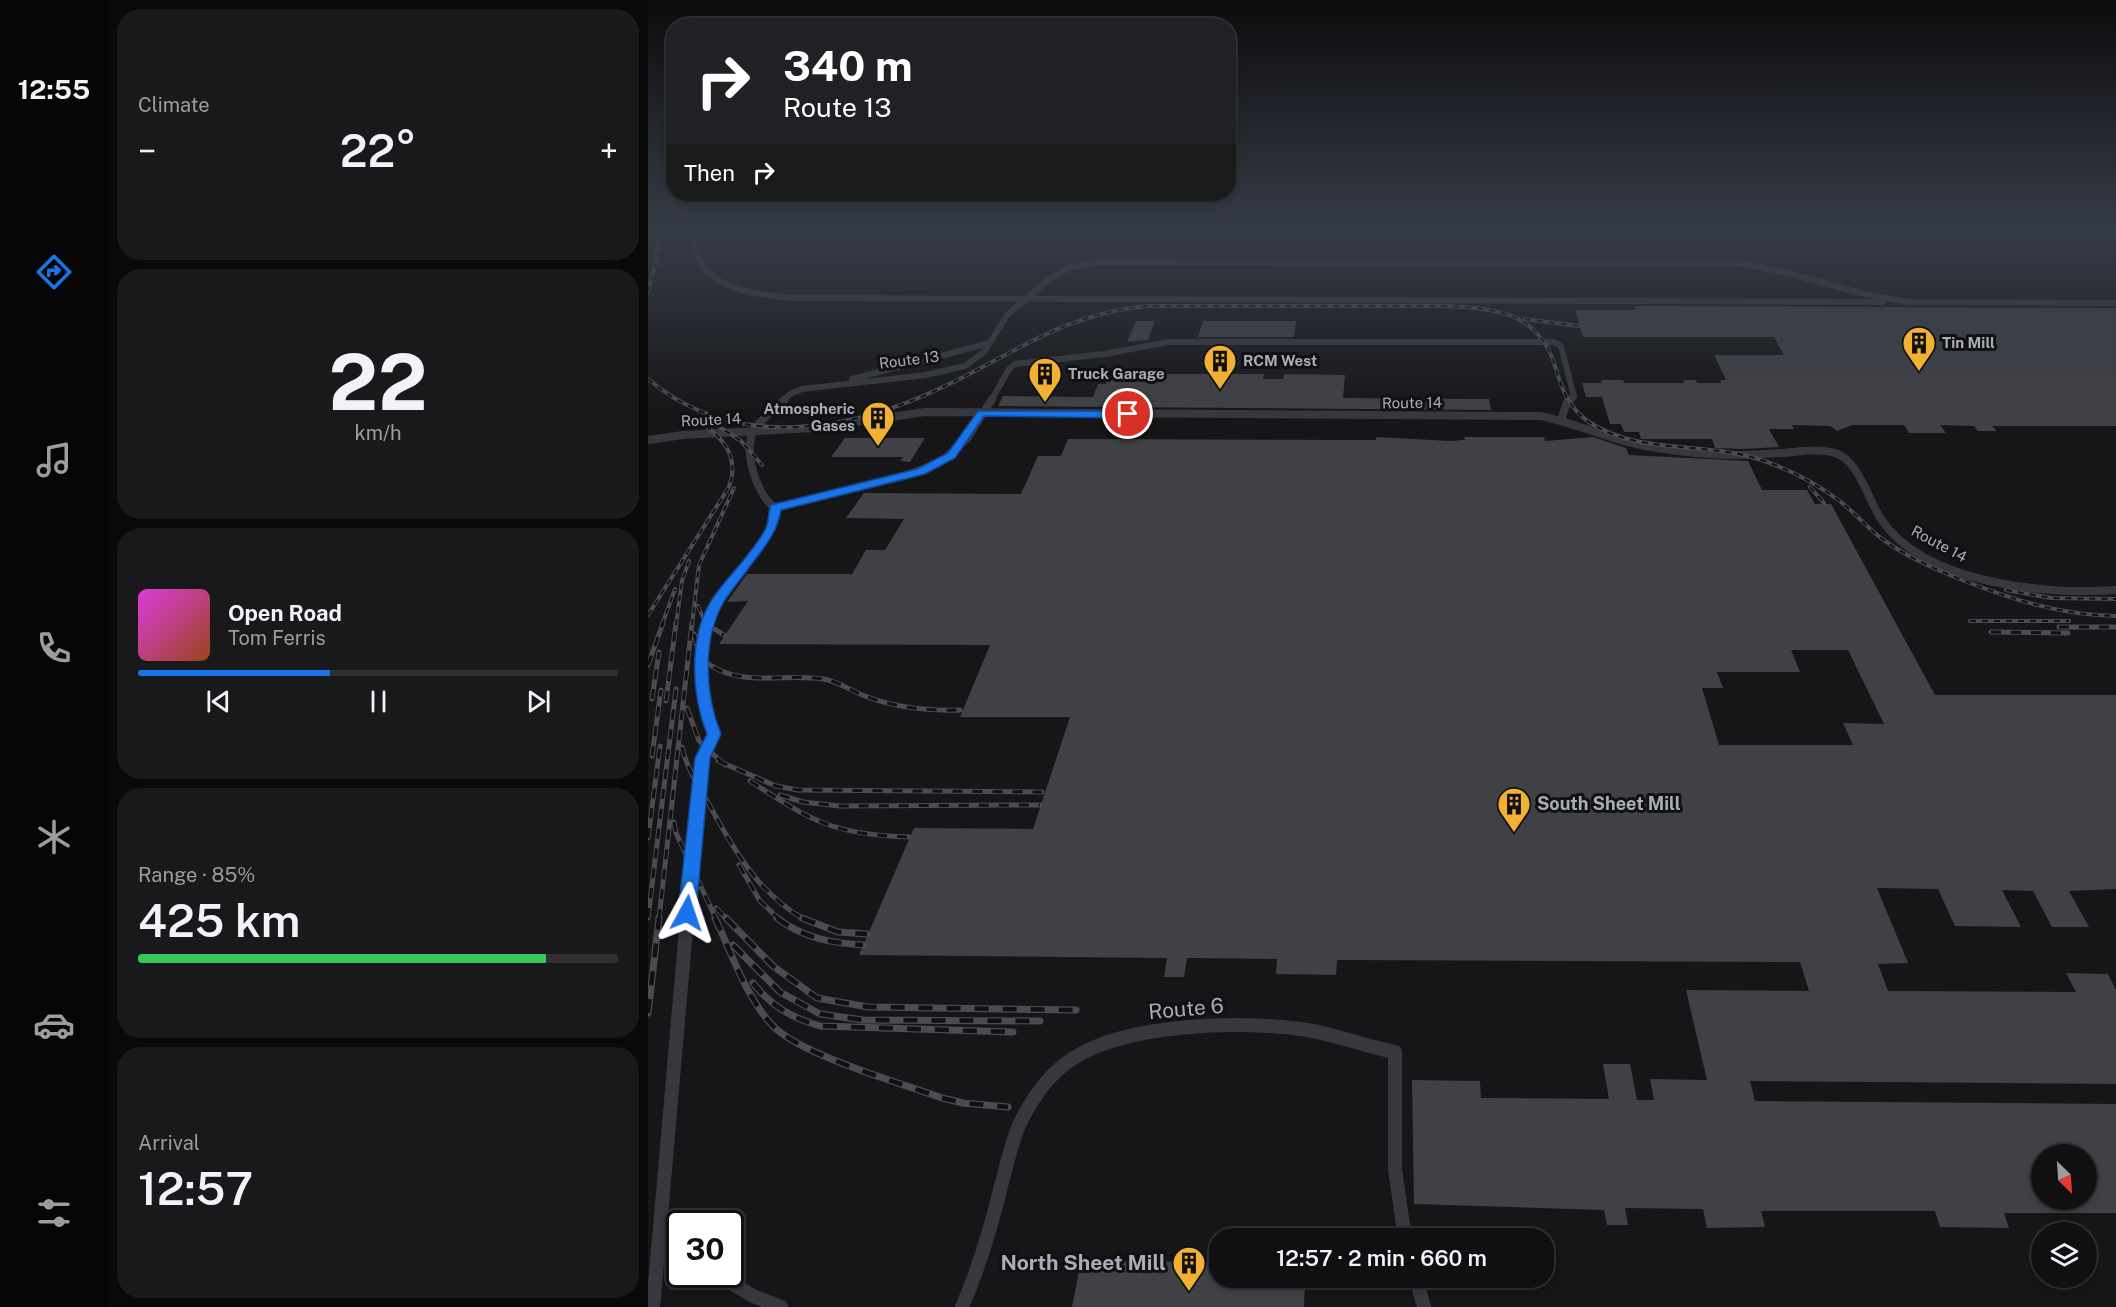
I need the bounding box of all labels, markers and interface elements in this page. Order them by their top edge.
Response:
text: 340 m [783,41,913,90]
icon: right [684,42,762,120]
text: 12:55 [18,73,90,105]
text: Route 13 [783,91,892,123]
text: Climate [138,93,210,117]
text: 22° [340,124,416,177]
text: − [138,132,156,170]
text: + [600,132,618,170]
icon: right [747,156,780,189]
text: Then [684,160,735,186]
icon: directions [33,251,75,293]
building icon: Tin Mill [1901,325,1937,372]
place label: Tin Mill [1942,334,1995,351]
text: 22 [328,336,428,428]
building icon: RCM West [1202,343,1238,390]
street label: Route 13 [878,347,940,372]
place label: RCM West [1243,352,1317,369]
building icon: Truck Garage [1027,356,1063,403]
place label: Truck Garage [1068,365,1165,382]
pin [1102,388,1153,439]
street label: Route 14 [1382,393,1442,412]
icon: arrive [1111,397,1144,430]
place label: Atmospheric Gases [764,400,855,434]
building icon: Atmospheric Gases [860,400,896,447]
street label: Route 14 [680,409,742,430]
text: km/h [354,421,402,445]
icon: music [33,439,75,481]
street label: Route 14 [1909,522,1970,565]
text: Open Road [228,600,342,626]
text: Tom Ferris [228,626,326,650]
icon: phone [33,627,75,669]
icon: previous [202,685,235,718]
icon: pause [362,685,395,718]
icon: next [522,685,555,718]
building icon: South Sheet Mill [1496,786,1532,833]
place label: South Sheet Mill [1537,793,1681,814]
icon: climate [33,816,75,858]
text: Range · 85% [138,863,255,887]
position arrow [655,881,719,945]
text: 425 km [138,894,300,947]
street label: Route 6 [1147,993,1225,1024]
icon: car [33,1004,75,1046]
text: Arrival [138,1131,200,1155]
north arrow [2031,1144,2097,1210]
map controls [2031,1144,2097,1288]
text: 12:57 [138,1162,253,1215]
icon: filters [33,1192,75,1234]
speed limit sign: 30 [666,1210,744,1288]
button: layers [2031,1222,2097,1288]
building icon: North Sheet Mill [1171,1245,1207,1292]
text: 12:57 · 2 min · 660 m [1276,1245,1487,1271]
place label: North Sheet Mill [1001,1250,1166,1275]

